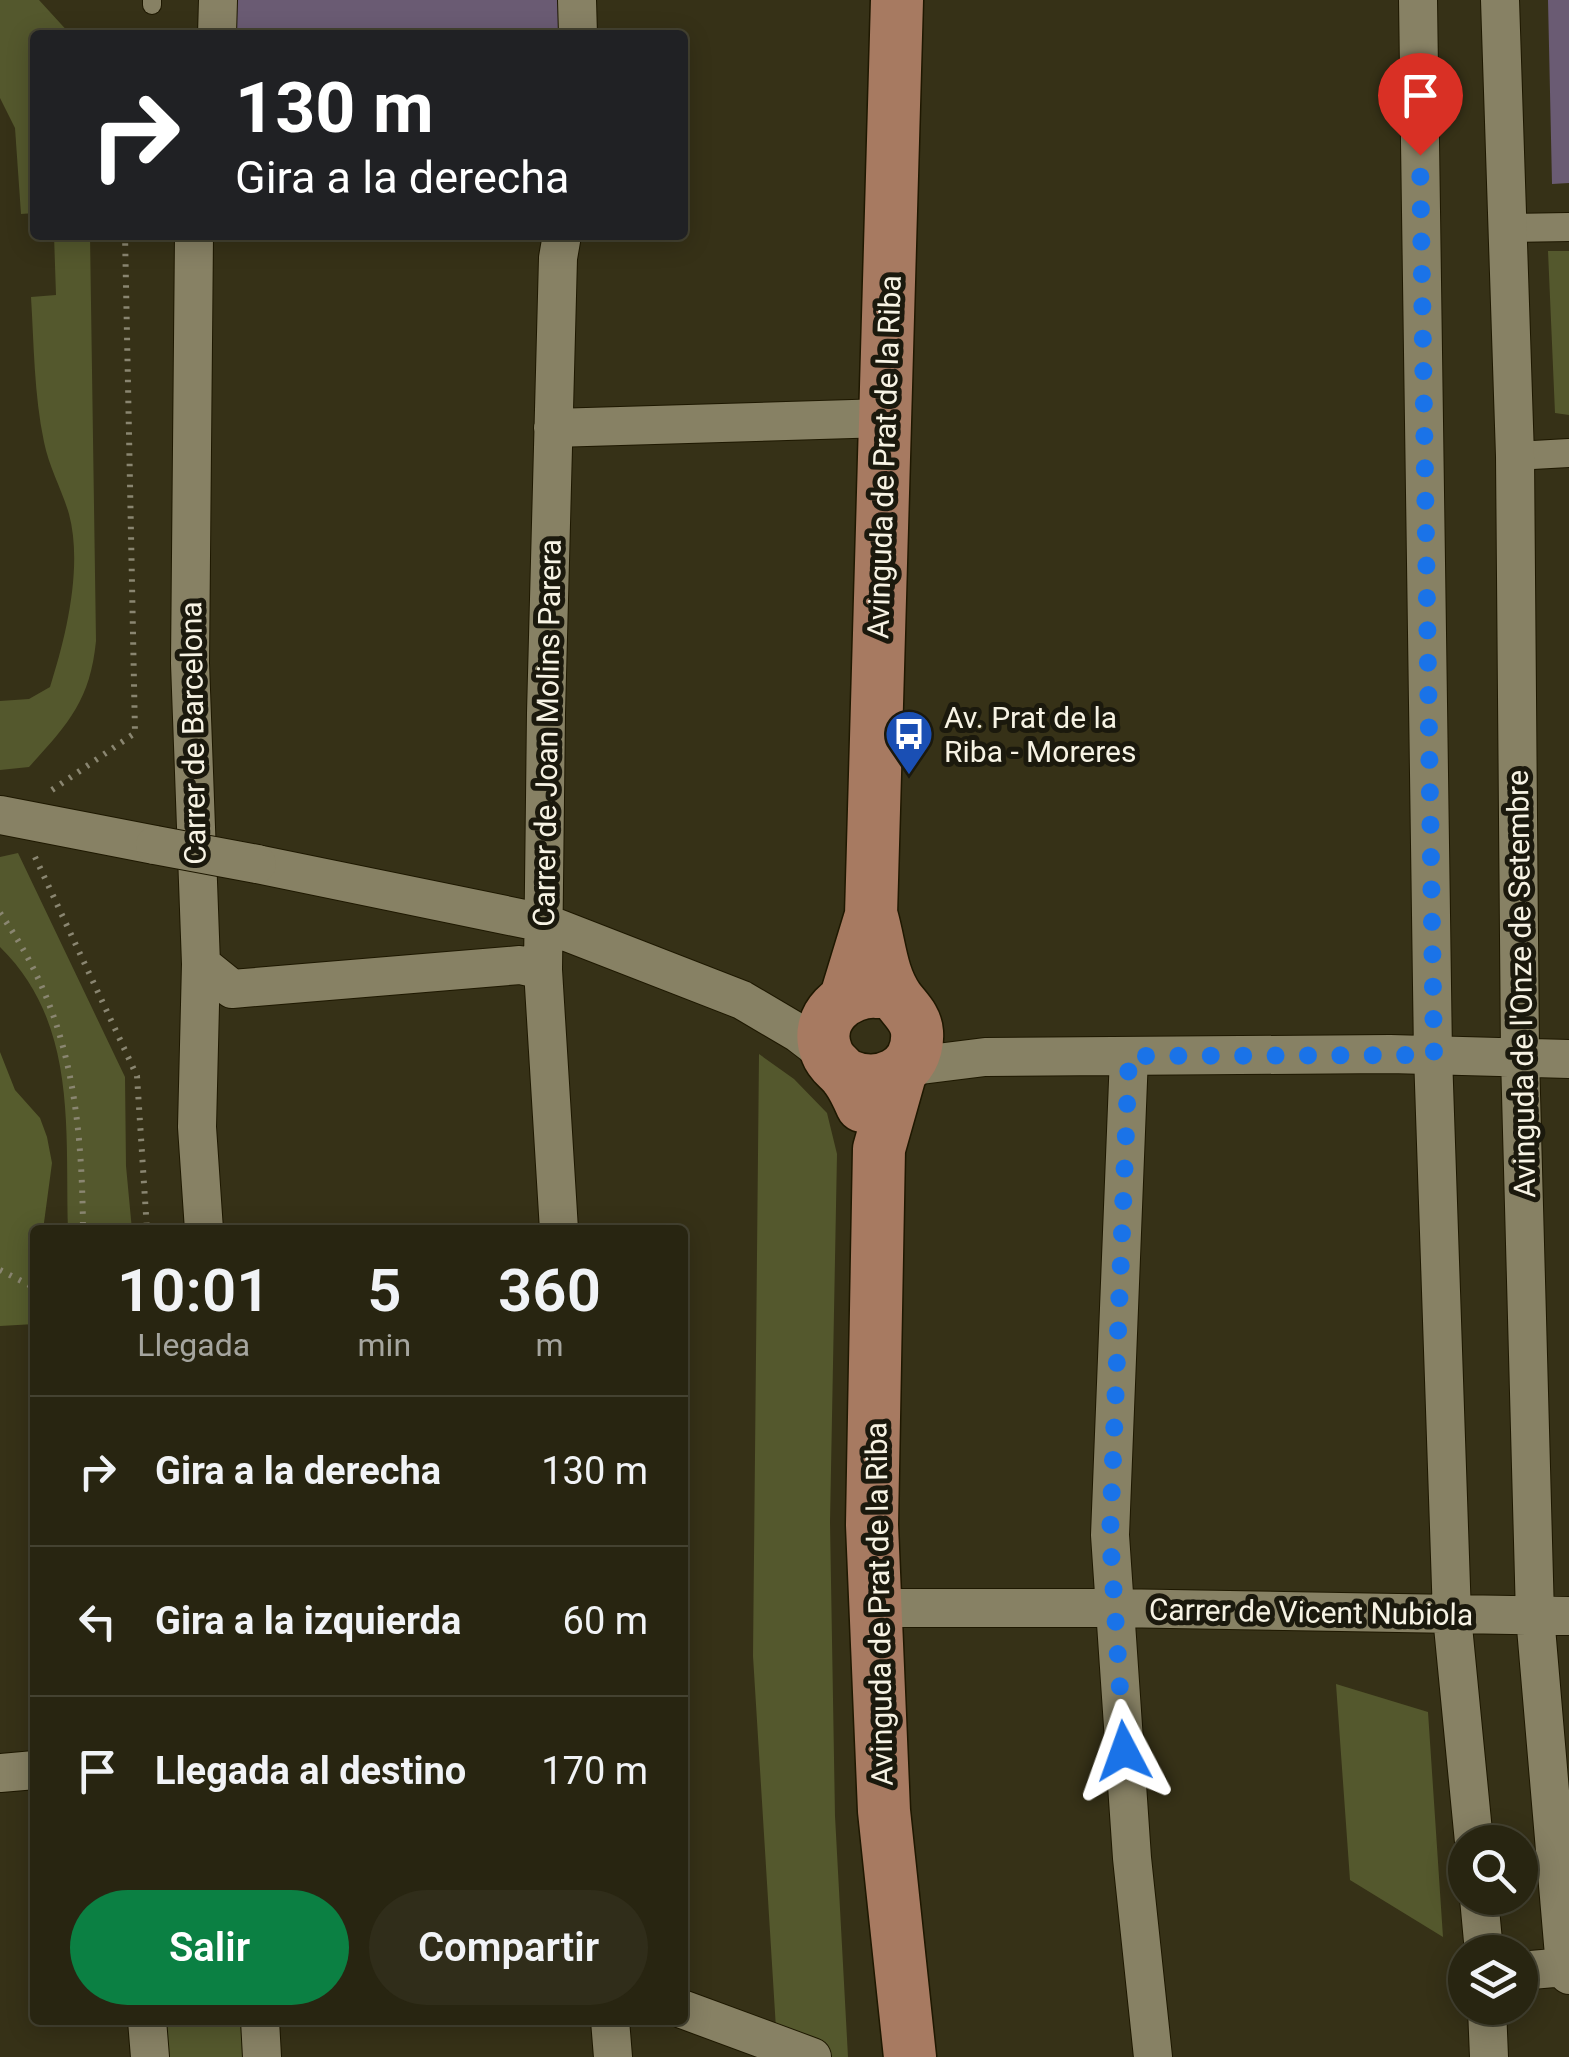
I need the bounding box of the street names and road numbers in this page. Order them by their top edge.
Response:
street label: Avinguda de Prat de la Riba [860,275,908,639]
street label: Carrer de Joan Molins Parera [526,539,568,927]
street label: Carrer de Barcelona [173,601,213,865]
street label: Avinguda de l'Onze de Setembre [1500,770,1542,1198]
street label: Avinguda de Prat de la Riba [858,1422,900,1786]
street label: Carrer de Vicent Nubiola [1149,1592,1473,1632]

